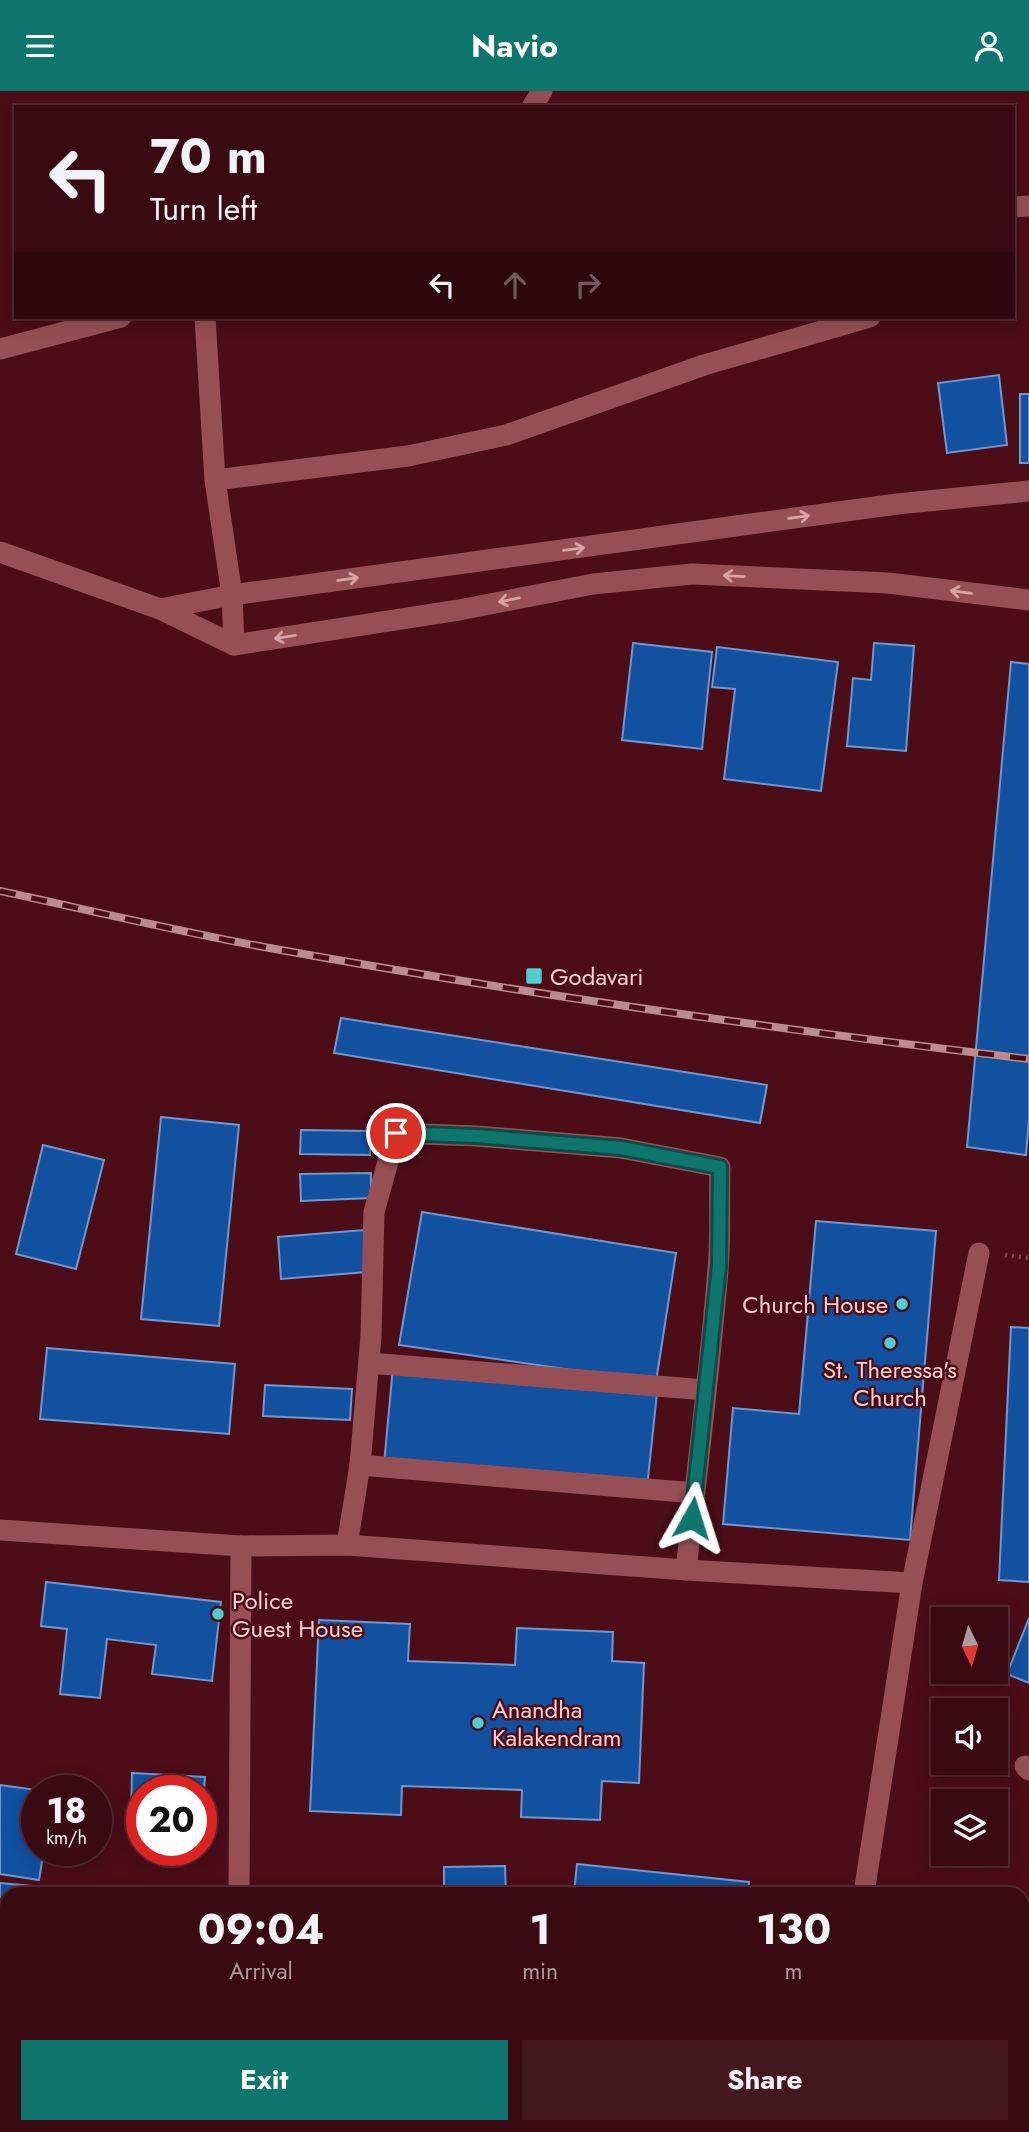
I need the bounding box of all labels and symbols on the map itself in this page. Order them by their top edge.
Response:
one-way arrow [787,511,810,524]
one-way arrow [562,542,585,555]
one-way arrow [724,569,746,582]
one-way arrow [336,572,359,585]
one-way arrow [950,585,973,598]
one-way arrow [498,594,521,607]
one-way arrow [274,631,296,644]
place label: Godavari [550,959,643,994]
marker: Godavari [524,966,544,986]
pin [366,1103,426,1163]
place label: Church House [742,1287,888,1322]
marker: Church House [894,1296,910,1312]
marker: St. Theressa's Church [882,1335,898,1351]
place label: St. Theressa's Church [823,1352,957,1415]
position arrow [655,1481,729,1555]
place label: Police Guest House [232,1583,363,1646]
marker: Police Guest House [210,1606,226,1622]
north arrow [931,1607,1008,1683]
place label: Anandha Kalakendram [492,1692,622,1755]
marker: Anandha Kalakendram [470,1715,486,1731]
speed limit sign: 20 [126,1775,217,1866]

